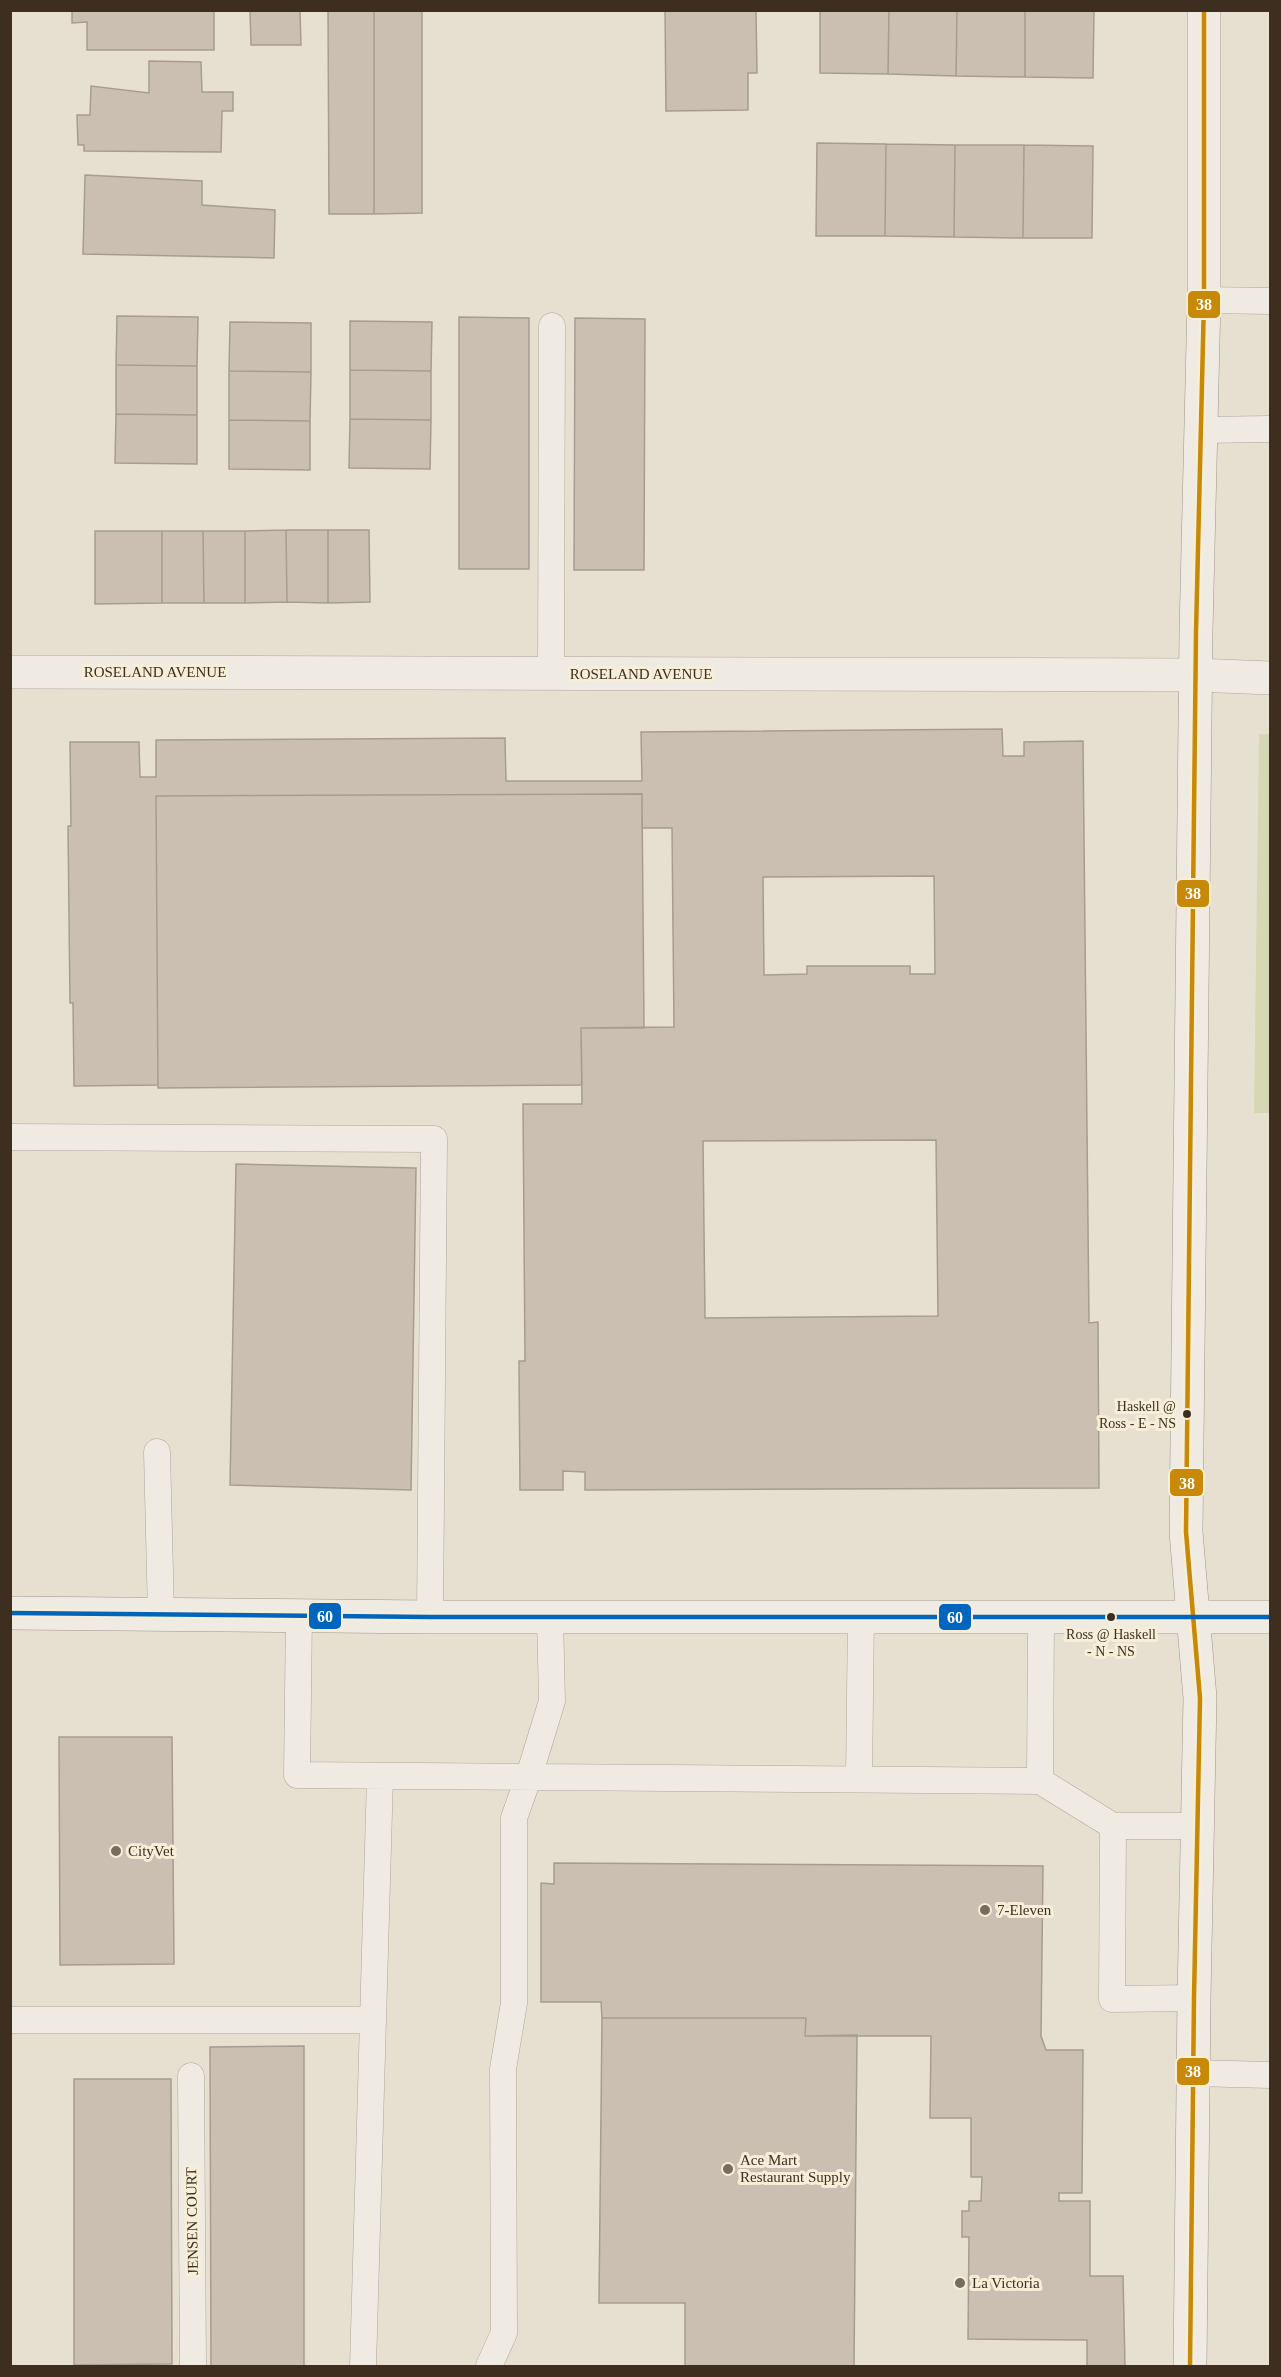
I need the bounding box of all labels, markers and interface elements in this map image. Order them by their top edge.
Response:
line badge: 38 [1187,290,1221,319]
text: 38 [1196,296,1212,313]
street label: ROSELAND AVENUE [84,664,226,680]
street label: ROSELAND AVENUE [570,666,712,682]
line badge: 38 [1176,879,1210,908]
text: 38 [1185,885,1201,902]
place label: Haskell @ Ross - E - NS [1099,1399,1176,1431]
marker: Haskell @ Ross - E - NS [1181,1408,1193,1420]
line badge: 38 [1169,1468,1204,1497]
text: 38 [1179,1475,1195,1492]
line badge: 60 [308,1602,342,1630]
line badge: 60 [938,1603,972,1631]
text: 60 [317,1608,333,1625]
text: 60 [947,1609,963,1626]
marker: Ross @ Haskell - N - NS [1105,1611,1117,1623]
place label: Ross @ Haskell - N - NS [1066,1627,1156,1659]
place label: CityVet [128,1843,175,1859]
marker: CityVet [109,1844,123,1858]
place label: 7-Eleven [997,1902,1052,1918]
marker: 7-Eleven [978,1903,992,1917]
line badge: 38 [1176,2057,1210,2086]
text: 38 [1185,2063,1201,2080]
place label: Ace Mart Restaurant Supply [740,2152,851,2185]
marker: Ace Mart Restaurant Supply [721,2162,735,2176]
street label: JENSEN COURT [183,2167,201,2275]
place label: La Victoria [972,2275,1040,2291]
marker: La Victoria [953,2276,967,2290]

